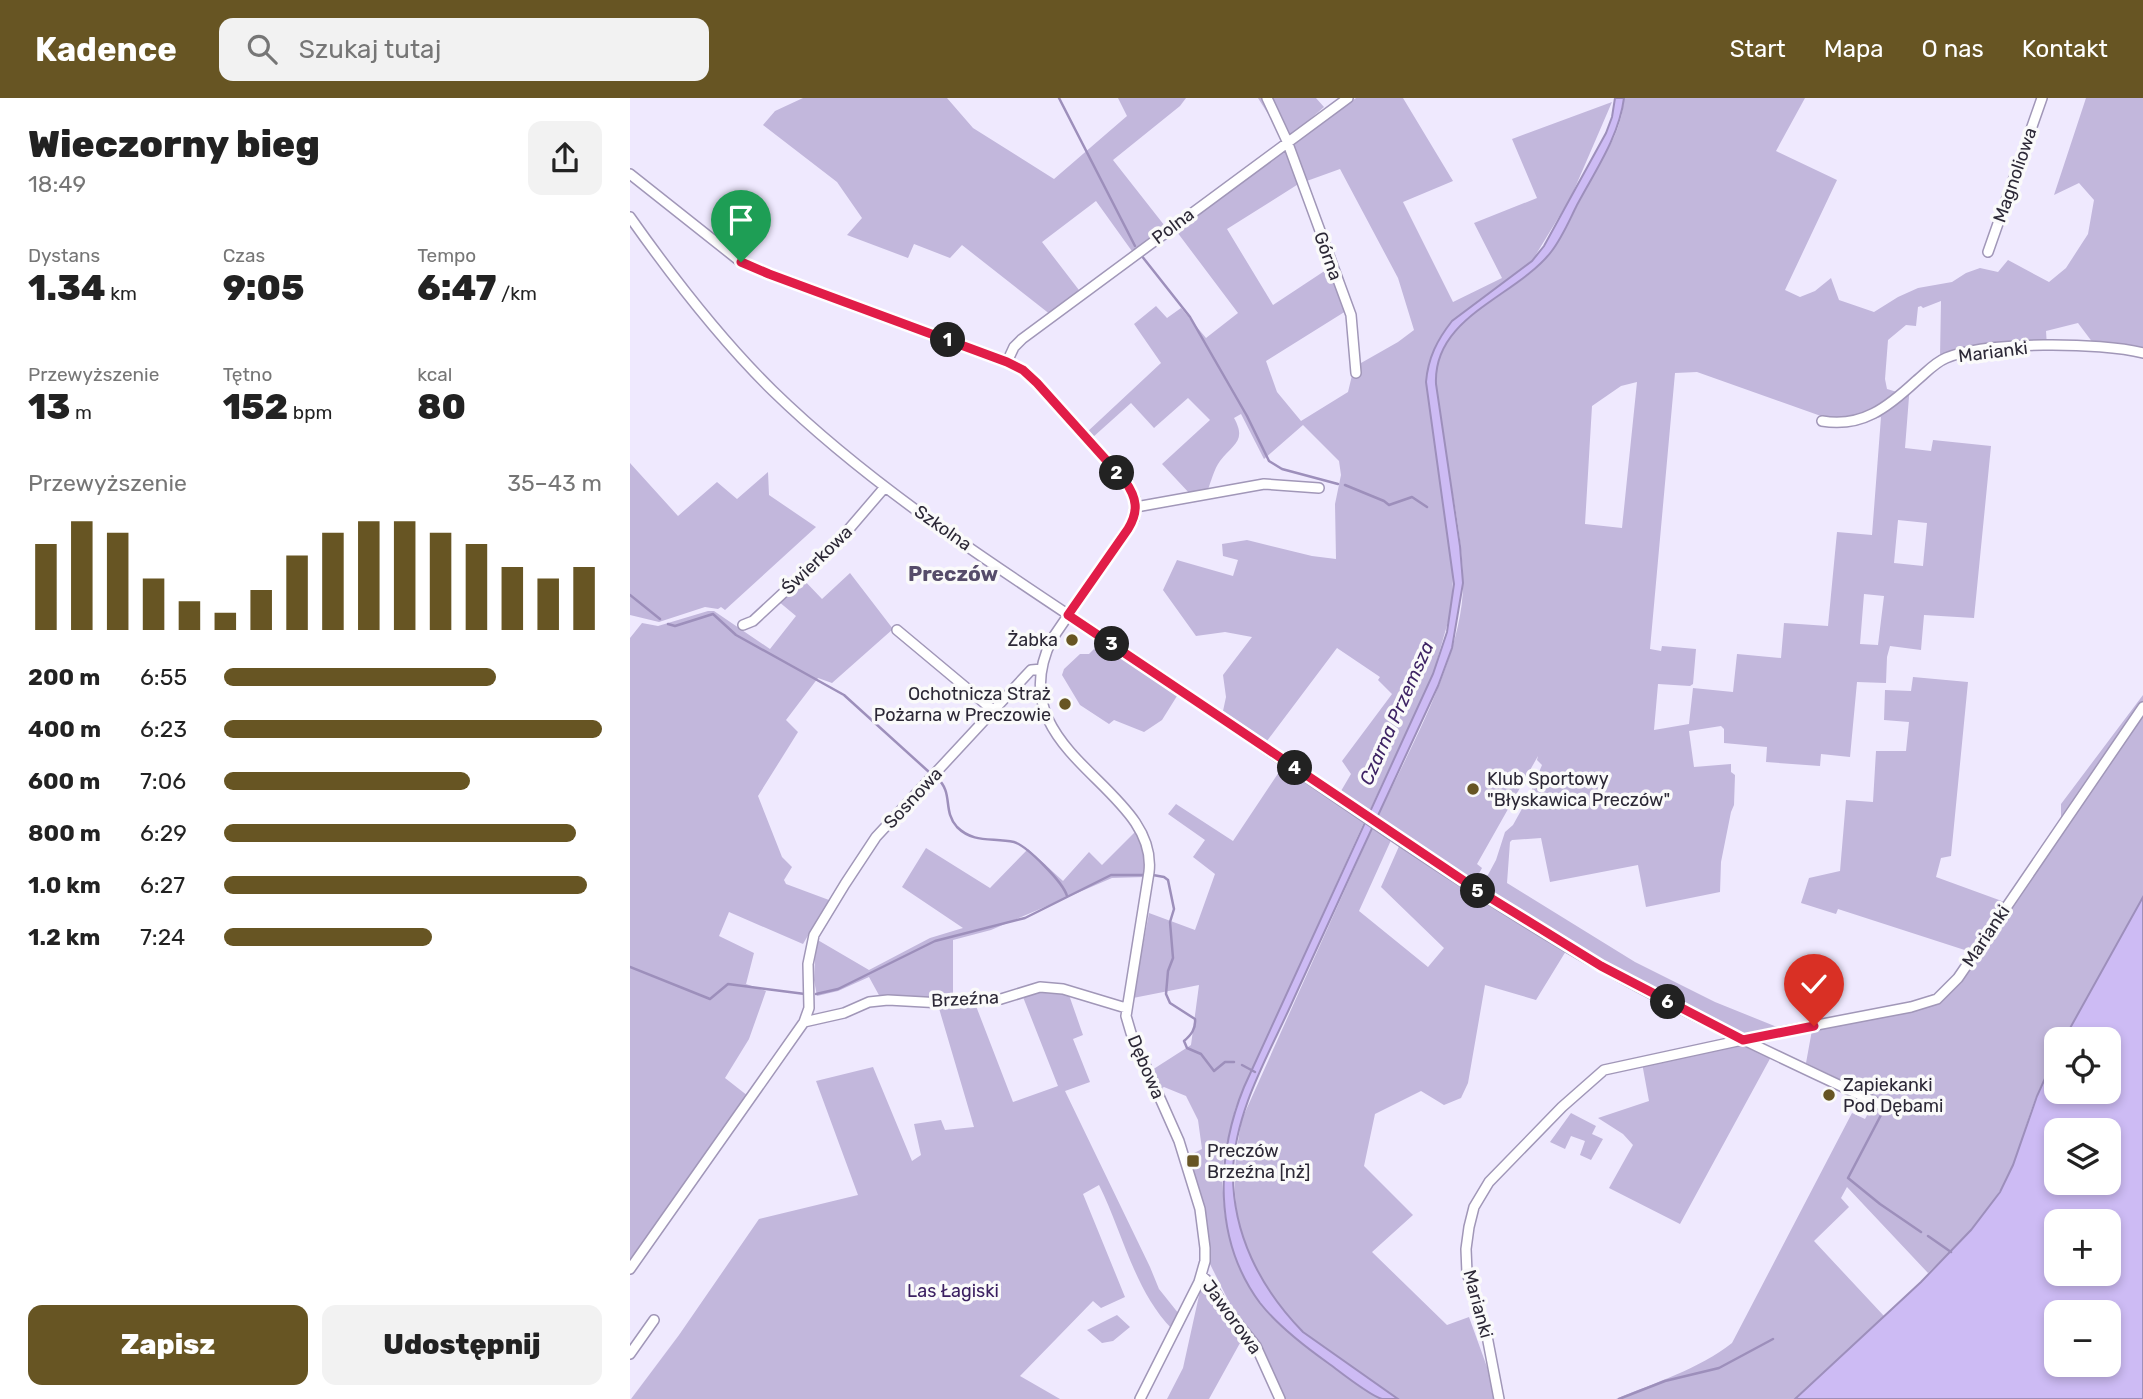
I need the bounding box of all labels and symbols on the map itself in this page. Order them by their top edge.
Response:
street label: Magnoliowa [1988,125,2042,225]
pin [711,190,771,262]
street label: Polna [1148,203,1198,249]
street label: Górna [1309,229,1347,283]
pin: 1 [930,322,966,358]
street label: Marianki [1957,337,2029,367]
pin: 2 [1100,456,1134,490]
street label: Szkolna [910,500,976,556]
street label: Świerkowa [777,521,857,599]
district label: Preczów [908,561,998,586]
pin: 3 [1094,626,1130,662]
place label: Żabka [1008,629,1058,651]
marker: Żabka [1064,632,1080,648]
water label: Czarna Przemsza [1354,638,1438,789]
place label: Ochotnicza Straż Pożarna w Preczowie [874,683,1051,726]
marker: Ochotnicza Straż Pożarna w Preczowie [1057,696,1073,712]
pin: 4 [1278,750,1312,786]
street label: Sosnowa [879,763,947,833]
place label: Klub Sportowy "Błyskawica Preczów" [1487,768,1670,811]
marker: Klub Sportowy "Błyskawica Preczów" [1465,781,1481,797]
pin: 5 [1460,874,1496,908]
street label: Marianki [1957,901,2015,971]
pin [1784,954,1844,1026]
pin: 6 [1650,984,1686,1020]
street label: Brzeźna [930,986,1000,1012]
street label: Dębowa [1123,1032,1169,1102]
place label: Zapiekanki Pod Dębami [1843,1074,1943,1117]
marker: Zapiekanki Pod Dębami [1821,1087,1837,1103]
place label: Preczów Brzeźna [nż] [1207,1140,1310,1183]
marker: Preczów Brzeźna [nż] [1185,1153,1201,1169]
street label: Marianki [1458,1267,1498,1341]
street label: Jaworowa [1198,1276,1266,1358]
park label: Las Łagiski [907,1280,999,1302]

